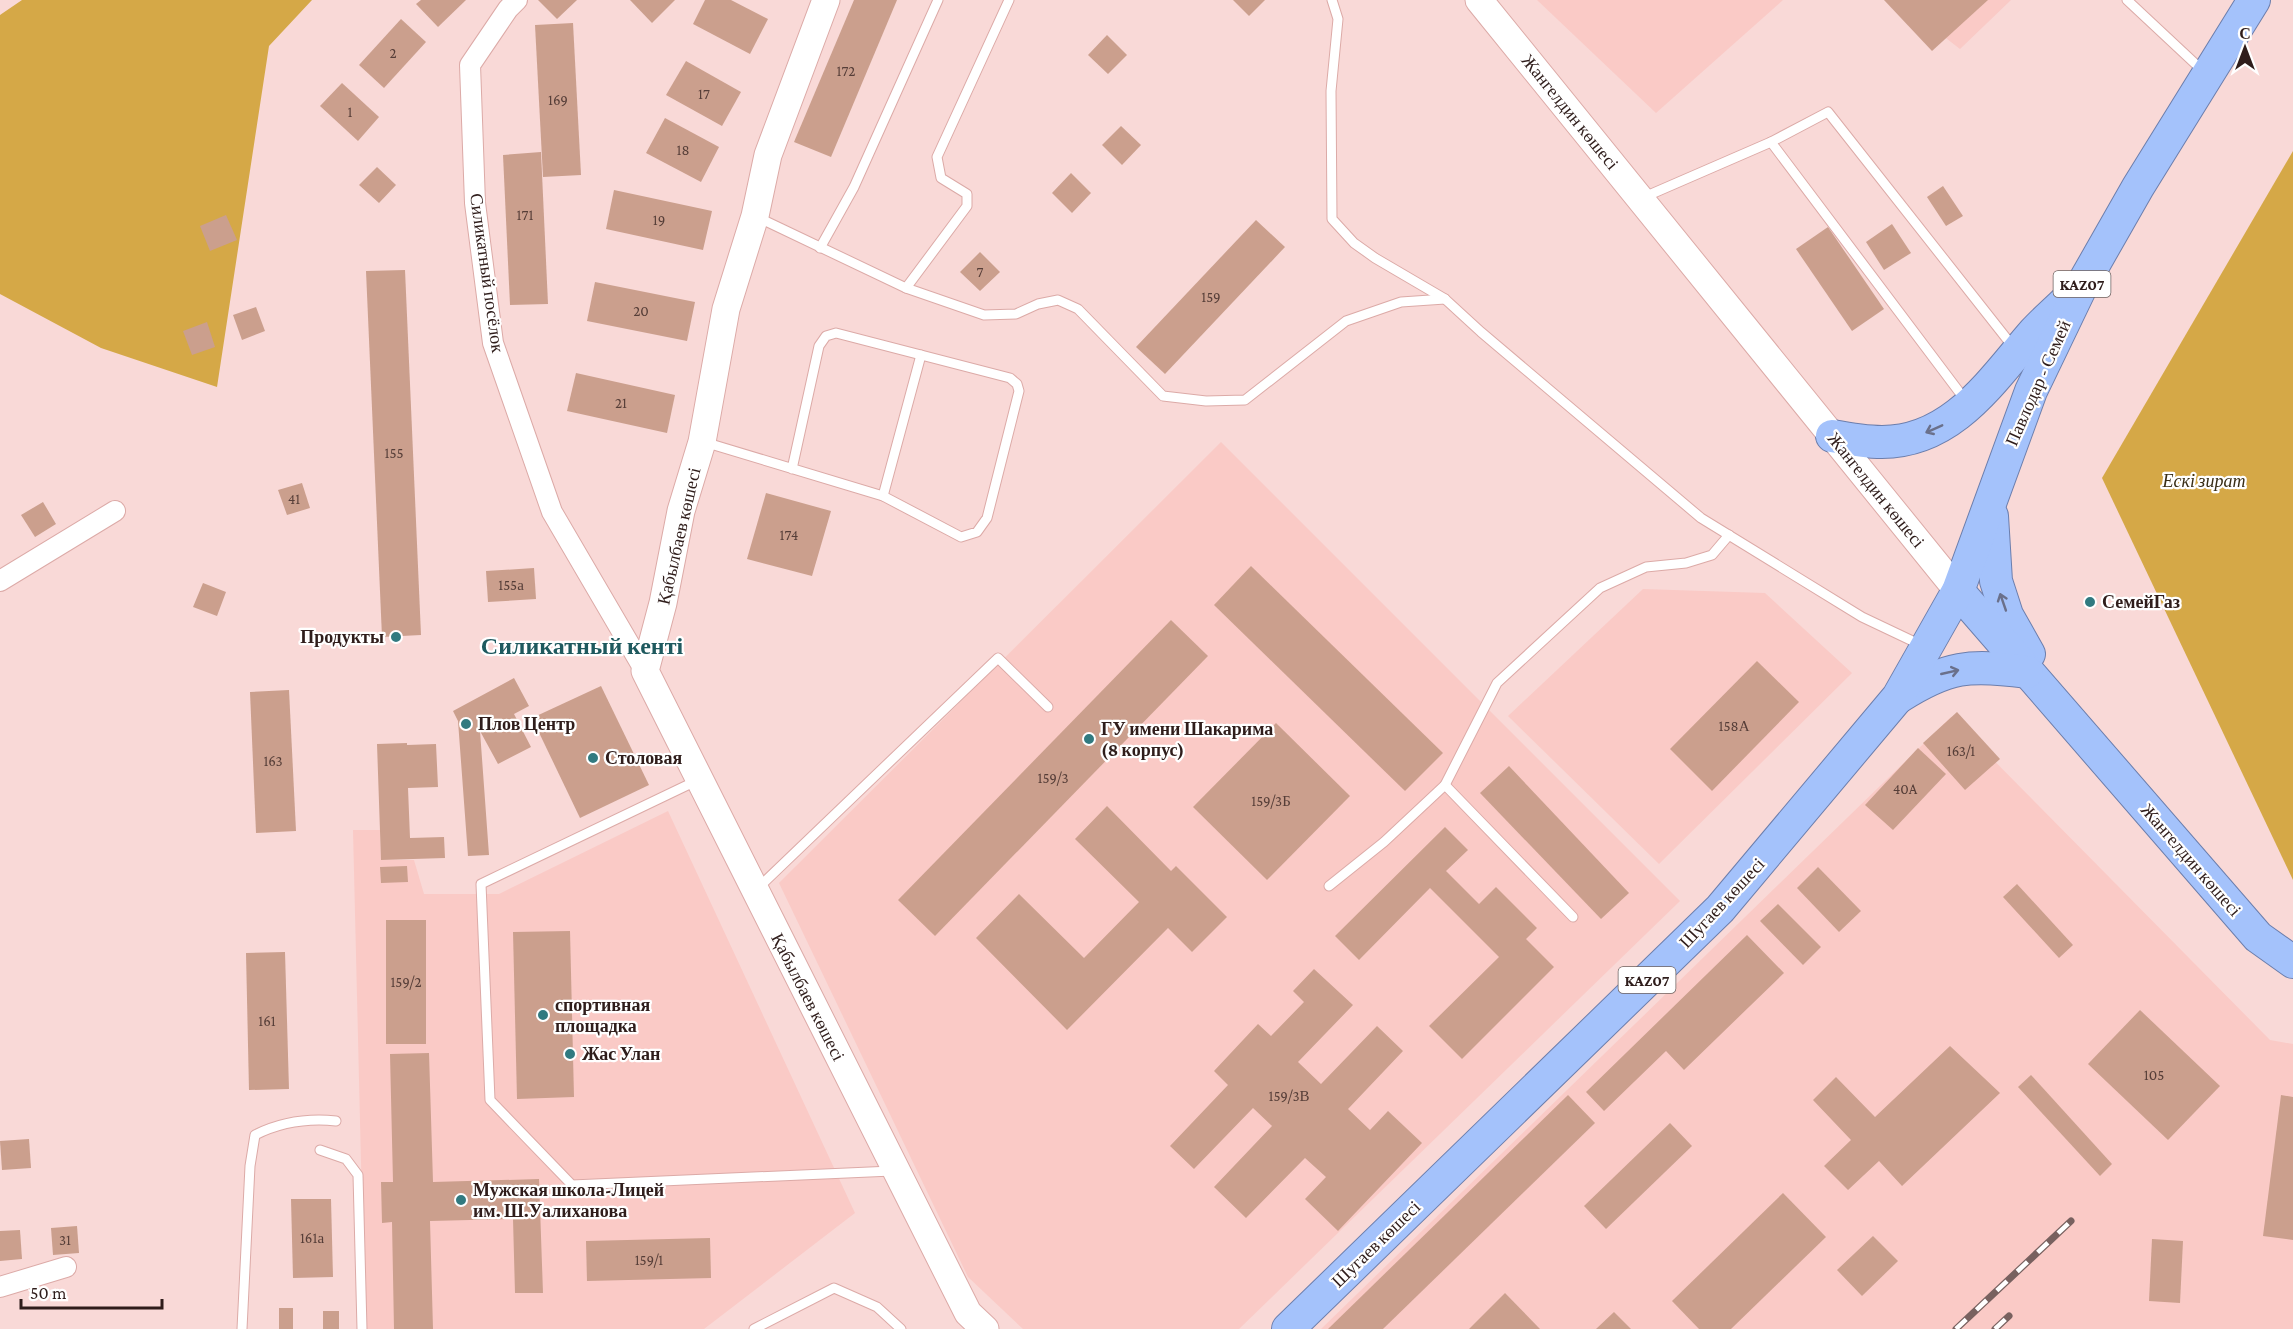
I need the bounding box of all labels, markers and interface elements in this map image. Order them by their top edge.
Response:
north arrow [2215,18,2275,78]
text: С [2239,25,2251,42]
house number: 2 [389,45,397,61]
street label: Жангелдин көшесі [1517,50,1623,174]
house number: 172 [836,63,856,79]
house number: 17 [698,86,710,102]
house number: 169 [548,92,568,108]
house number: 1 [348,104,353,120]
house number: 18 [676,142,690,158]
street label: Силикатный посёлок [466,192,508,354]
house number: 171 [517,207,533,223]
house number: 19 [653,212,665,228]
house number: 7 [977,264,984,280]
road number: KAZ07 [2054,271,2110,297]
house number: 159 [1201,289,1221,305]
house number: 20 [633,303,649,319]
street label: Павлодар - Семей [2001,317,2075,449]
house number: 21 [615,395,627,411]
one-way arrow [1926,424,1944,435]
street label: Жангелдин көшесі [1823,428,1929,552]
house number: 155 [385,445,403,461]
street label: Қабылбаев көшесі [653,465,705,607]
park label: Ескі зират [2162,471,2245,491]
house number: 41 [288,491,300,507]
house number: 174 [779,527,799,543]
house number: 155а [498,577,524,593]
place label: СемейГаз [2102,592,2180,612]
one-way arrow [1997,593,2008,612]
marker: СемейГаз [2083,595,2097,609]
place label: Продукты [300,627,384,647]
marker: Продукты [389,630,403,644]
district label: Силикатный кенті [481,632,683,659]
one-way arrow [1940,665,1959,677]
place label: Плов Центр [478,714,575,734]
marker: Плов Центр [459,717,473,731]
house number: 158А [1719,718,1750,734]
place label: ГУ имени Шакарима (8 корпус) [1101,719,1273,761]
marker: ГУ имени Шакарима (8 корпус) [1082,732,1096,746]
house number: 163/1 [1947,743,1975,759]
place label: Столовая [605,748,683,768]
marker: Столовая [586,751,600,765]
house number: 163 [263,753,283,769]
house number: 159/3 [1037,770,1069,786]
house number: 40A [1893,781,1918,797]
house number: 159/3Б [1251,793,1291,809]
street label: Жангелдин көшесі [2137,800,2245,920]
street label: Шугаев көшесі [1675,854,1769,952]
street label: Қабылбаев көшесі [767,930,849,1064]
road number: KAZ07 [1618,967,1676,993]
house number: 159/2 [390,974,422,990]
place label: спортивная площадка [555,995,650,1036]
marker: спортивная площадка [536,1008,550,1022]
house number: 161 [258,1013,276,1029]
place label: Жас Улан [582,1044,660,1064]
marker: Жас Улан [563,1047,577,1061]
house number: 105 [2144,1067,2164,1083]
house number: 159/3В [1268,1088,1310,1104]
place label: Мужская школа-Лицей им. Ш.Уалиханова [473,1180,664,1221]
marker: Мужская школа-Лицей им. Ш.Уалиханова [454,1193,468,1207]
street label: Шугаев көшесі [1328,1197,1424,1291]
house number: 161а [300,1230,324,1246]
house number: 31 [59,1232,71,1248]
house number: 159/1 [635,1252,663,1268]
scale bar [21,1272,162,1310]
text: 50 m [30,1283,67,1303]

